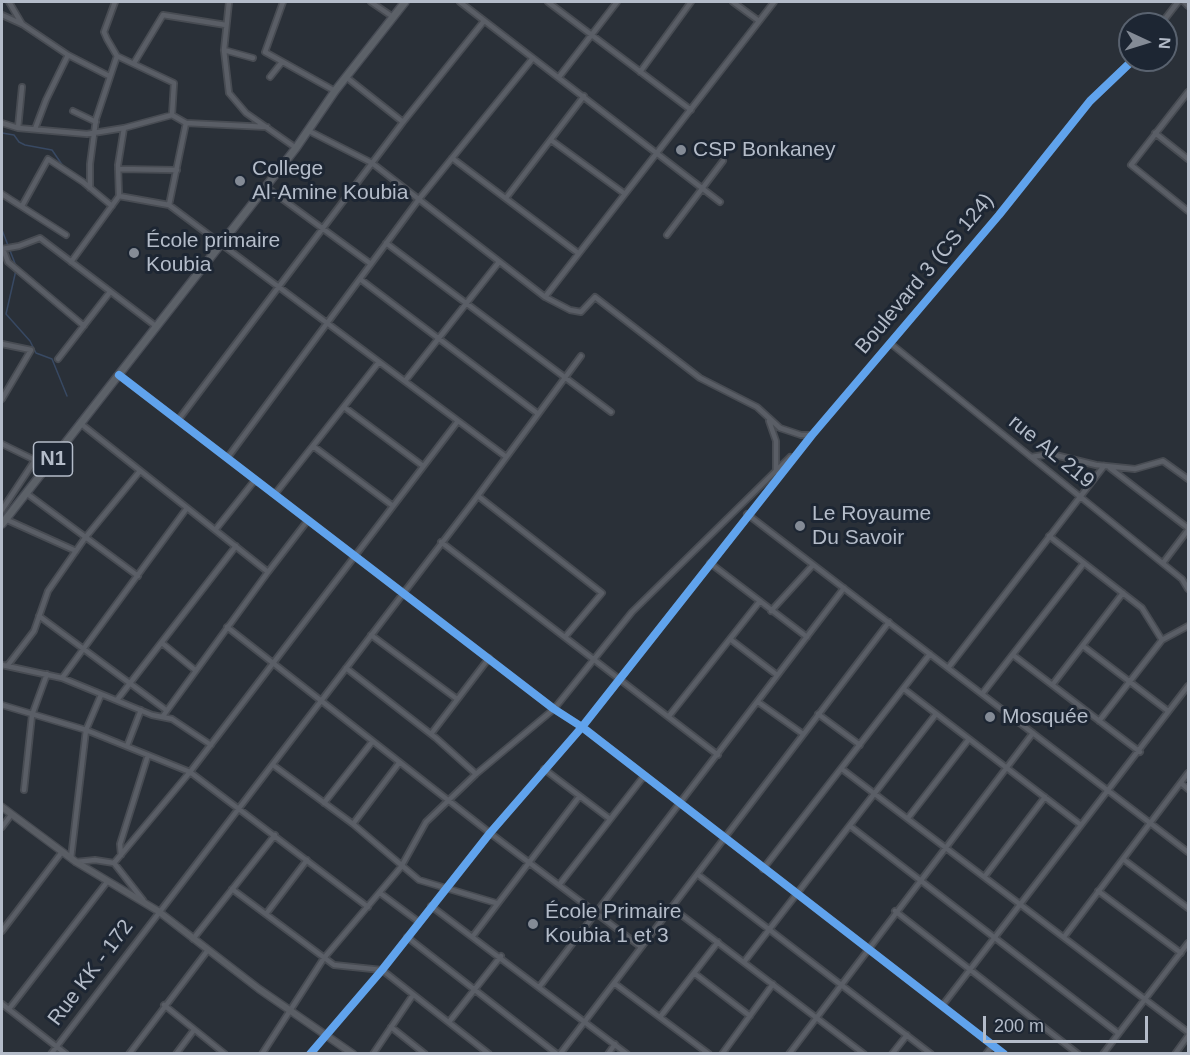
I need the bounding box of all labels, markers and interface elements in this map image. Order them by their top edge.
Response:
north arrow [1118,12,1178,72]
text: N [1156,37,1173,50]
place label: CSP Bonkaney [693,137,835,163]
marker: CSP Bonkaney [674,143,688,157]
place label: College Al-Amine Koubia [252,156,408,206]
marker: College Al-Amine Koubia [233,174,247,188]
street label: Boulevard 3 (CS 124) [850,189,1000,359]
place label: École primaire Koubia [146,228,280,278]
marker: École primaire Koubia [127,246,141,260]
street label: rue AL 219 [1003,410,1099,494]
road number: N1 [34,442,72,476]
place label: Le Royaume Du Savoir [812,501,931,551]
marker: Le Royaume Du Savoir [793,519,807,533]
place label: Mosquée [1002,704,1088,730]
marker: Mosquée [983,710,997,724]
place label: École Primaire Koubia 1 et 3 [545,899,682,949]
street label: Rue KK - 172 [43,915,139,1031]
marker: École Primaire Koubia 1 et 3 [526,917,540,931]
scale bar [986,1004,1151,1042]
text: 200 m [994,1016,1044,1036]

